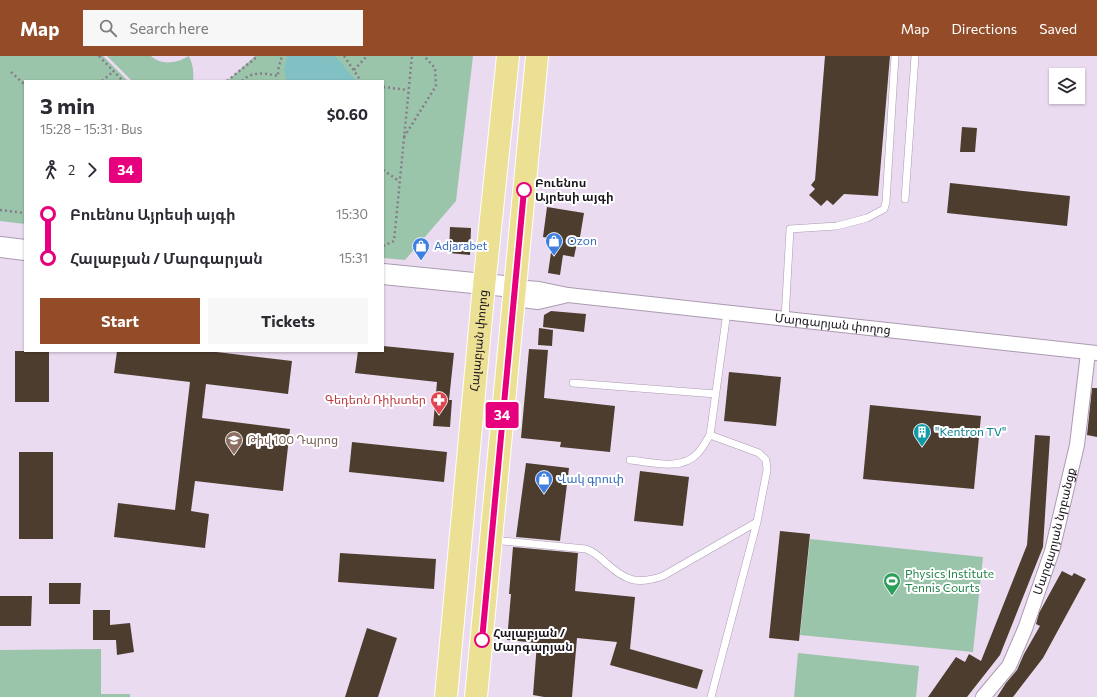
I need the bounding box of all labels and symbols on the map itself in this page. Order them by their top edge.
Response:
place label: Բուենոս Այրեսի այգի [535,175,614,204]
marker: Բուենոս Այրեսի այգի [516,182,532,198]
shop icon: Ozon [544,231,564,256]
place label: Ozon [567,233,597,247]
shop icon: Adjarabet [411,236,431,261]
place label: Adjarabet [434,238,488,252]
street label: Հալաբյան փողոց [466,289,491,392]
street label: Մարգարյան փողոց [774,310,892,337]
pharmacy icon: Գեդեոն Ռիխտեր [429,390,449,415]
place label: Գեդեոն Ռիխտեր [325,392,426,407]
line badge: 34 [484,402,520,428]
building icon: "Kentron TV" [912,422,932,447]
place label: "Kentron TV" [935,424,1007,438]
school or university icon: Թիվ 100 Դպրոց [224,430,244,455]
place label: Թիվ 100 Դպրոց [247,432,338,447]
street label: Մարգարյան նրբանցք [1029,466,1078,596]
shop icon: Վակ գրուփ [534,469,554,494]
place label: Վակ գրուփ [557,471,624,486]
place label: Physics Institute Tennis Courts [905,566,994,594]
sports icon: Physics Institute Tennis Courts [882,571,902,596]
place label: Հալաբյան / Մարգարյան [493,625,573,654]
marker: Հալաբյան / Մարգարյան [474,632,490,648]

